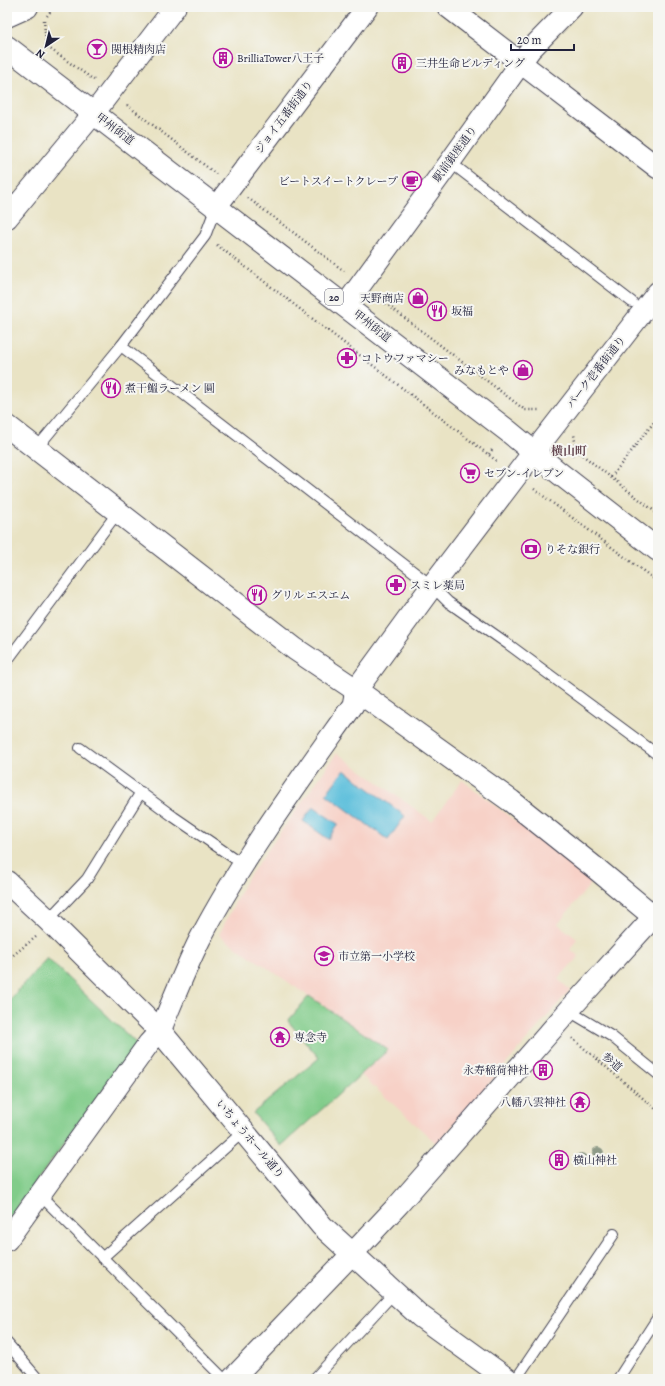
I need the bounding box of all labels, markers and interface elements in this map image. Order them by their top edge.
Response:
north arrow [26,26,66,66]
scale bar [511,26,574,52]
text: 20 m [517,32,541,48]
bar icon: 関根精肉店 [86,38,108,60]
place label: 関根精肉店 [111,42,166,57]
text: N [33,45,48,62]
building icon: BrilliaTower八王子 [212,47,234,69]
place label: BrilliaTower八王子 [237,51,324,66]
building icon: 三井生命ビルディング [391,52,413,74]
place label: 三井生命ビルディング [416,56,525,71]
street label: ジョイ五番街通り [252,77,316,157]
street label: 甲州街道 [93,110,137,148]
street label: 駅前銀座通り [430,123,480,185]
cafe icon: ビートスイートクレープ [401,170,423,192]
place label: ビートスイートクレープ [279,174,398,189]
shop icon: 天野商店 [407,287,429,309]
road number: 20 [325,289,343,305]
place label: 天野商店 [360,291,404,306]
restaurant icon: 坂福 [426,300,448,322]
place label: 坂福 [451,304,473,319]
street label: 甲州街道 [350,307,394,345]
street label: パーク壱番街通り [563,333,629,411]
pharmacy icon: コトウファマシー [336,347,358,369]
place label: コトウファマシー [361,351,449,366]
shop icon: みなもとや [512,359,534,381]
place label: みなもとや [454,363,509,378]
restaurant icon: 煮干鰮ラーメン 圓 [100,377,122,399]
place label: 煮干鰮ラーメン 圓 [125,381,215,396]
district label: 横山町 [551,443,587,459]
supermarket icon: セブン-イレブン [459,462,481,484]
place label: セブン-イレブン [484,466,564,481]
bank icon: りそな銀行 [520,538,542,560]
place label: りそな銀行 [545,542,600,557]
pharmacy icon: スミレ薬局 [385,574,407,596]
place label: スミレ薬局 [410,578,465,593]
restaurant icon: グリル エスエム [246,584,268,606]
place label: グリル エスエム [271,588,350,603]
school or university icon: 市立第一小学校 [313,945,335,967]
place label: 市立第一小学校 [338,949,415,964]
temple icon: 専念寺 [269,1026,291,1048]
place label: 専念寺 [294,1030,327,1045]
street label: 参道 [599,1049,625,1075]
building icon: 永寿稲荷神社 [532,1059,554,1081]
place label: 永寿稲荷神社 [463,1063,529,1078]
temple icon: 八幡八雲神社 [569,1091,591,1113]
place label: 八幡八雲神社 [500,1095,566,1110]
street label: いちょうホール通り [213,1096,287,1182]
building icon: 横山神社 [548,1149,570,1171]
place label: 横山神社 [573,1153,617,1168]

